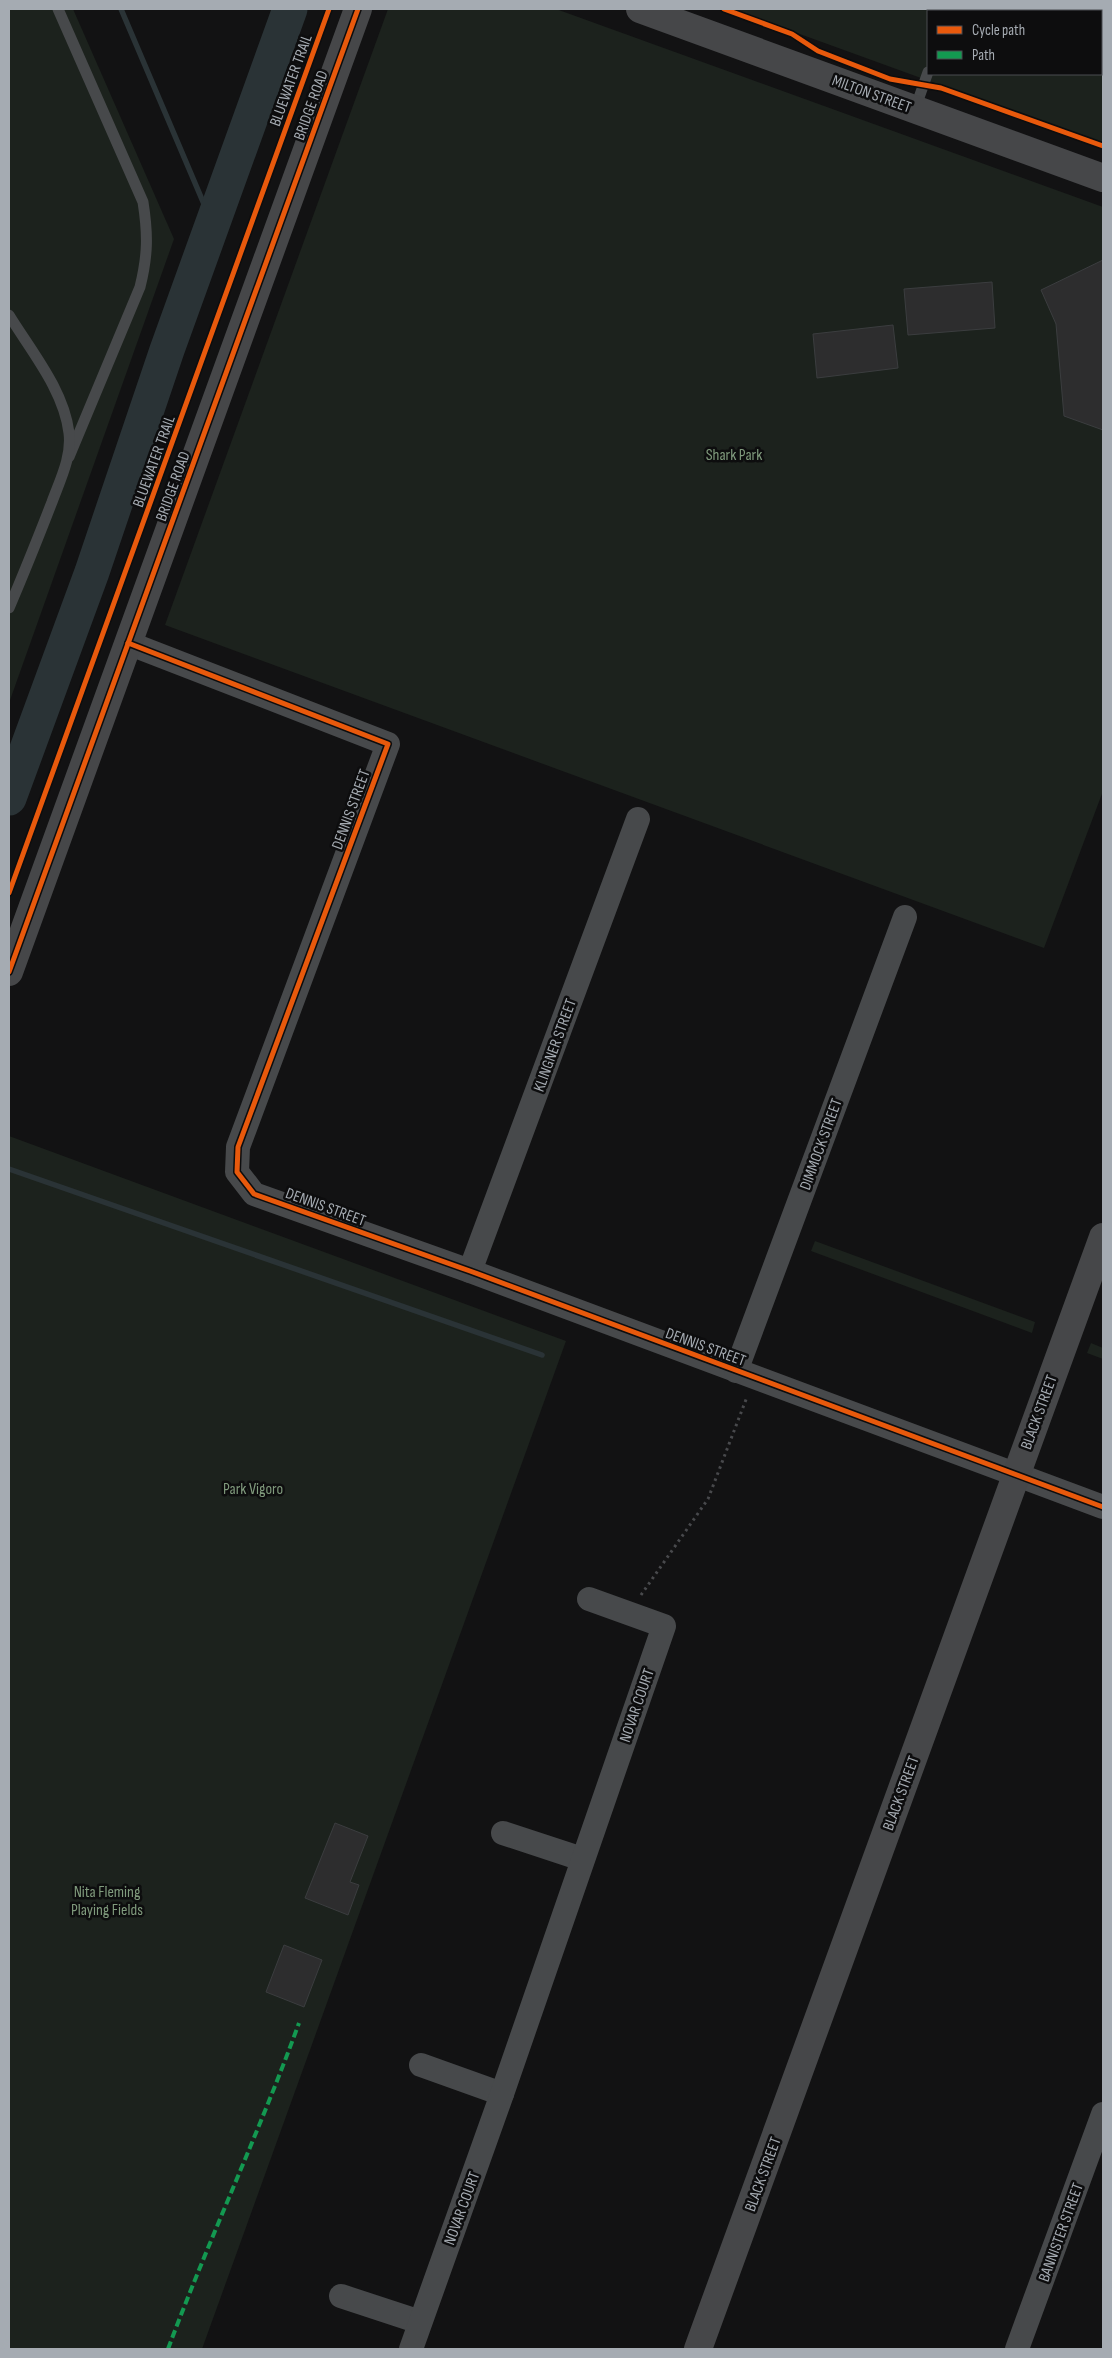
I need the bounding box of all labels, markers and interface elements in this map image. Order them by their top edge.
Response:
legend [927,10,1102,75]
text: Cycle path [972,21,1025,40]
street label: BLUEWATER TRAIL [266,32,317,129]
text: Path [972,46,995,65]
street label: BRIDGE ROAD [290,68,333,143]
street label: MILTON STREET [829,71,914,118]
street label: BLUEWATER TRAIL [129,413,180,510]
park label: Shark Park [706,446,762,465]
street label: BRIDGE ROAD [152,449,195,524]
street label: DENNIS STREET [328,766,375,852]
street label: KLINGNER STREET [530,996,581,1095]
street label: DIMMOCK STREET [796,1096,847,1193]
street label: DENNIS STREET [283,1184,369,1231]
street label: DENNIS STREET [663,1324,749,1371]
street label: BLACK STREET [1017,1372,1062,1452]
park label: Park Vigoro [223,1480,283,1499]
street label: NOVAR COURT [616,1666,659,1745]
street label: BLACK STREET [879,1753,924,1833]
park label: Nita Fleming Playing Fields [71,1883,143,1920]
street label: BLACK STREET [741,2134,786,2214]
street label: NOVAR COURT [440,2169,485,2248]
street label: BANNISTER STREET [1035,2180,1088,2284]

